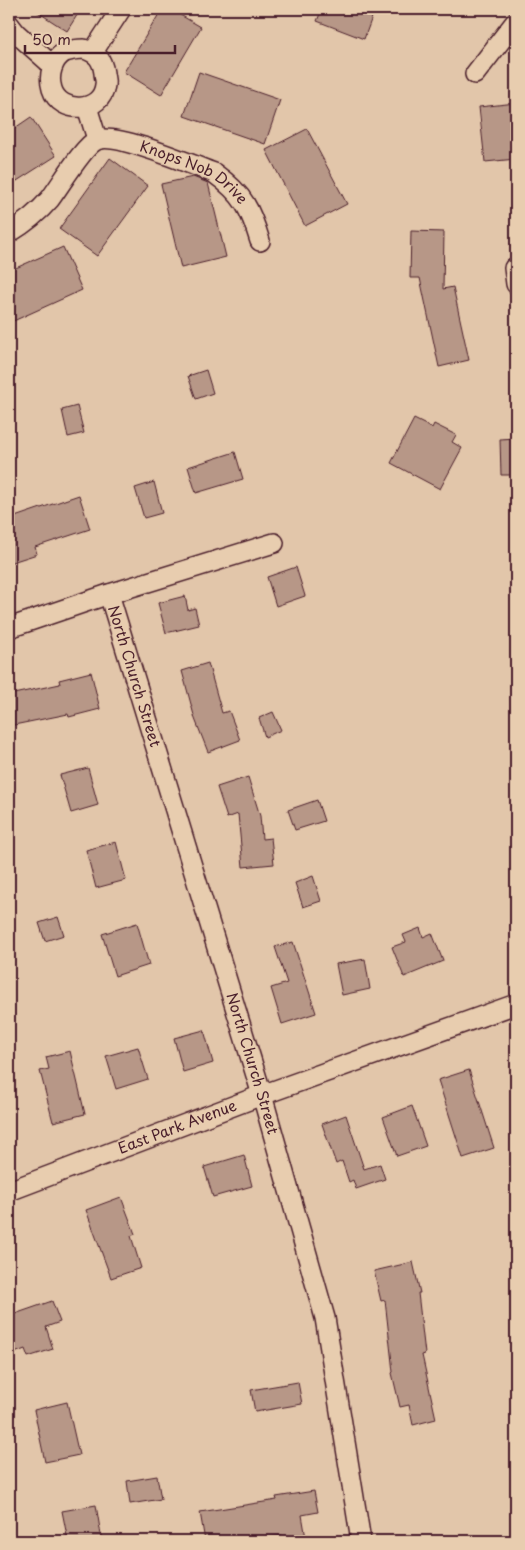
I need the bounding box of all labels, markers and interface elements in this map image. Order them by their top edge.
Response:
scale bar [25,22,175,54]
text: 50 m [32,27,71,50]
street label: Knops Nob Drive [137,134,255,208]
street label: North Church Street [103,602,168,749]
street label: North Church Street [221,989,286,1137]
street label: East Park Avenue [114,1093,239,1159]

